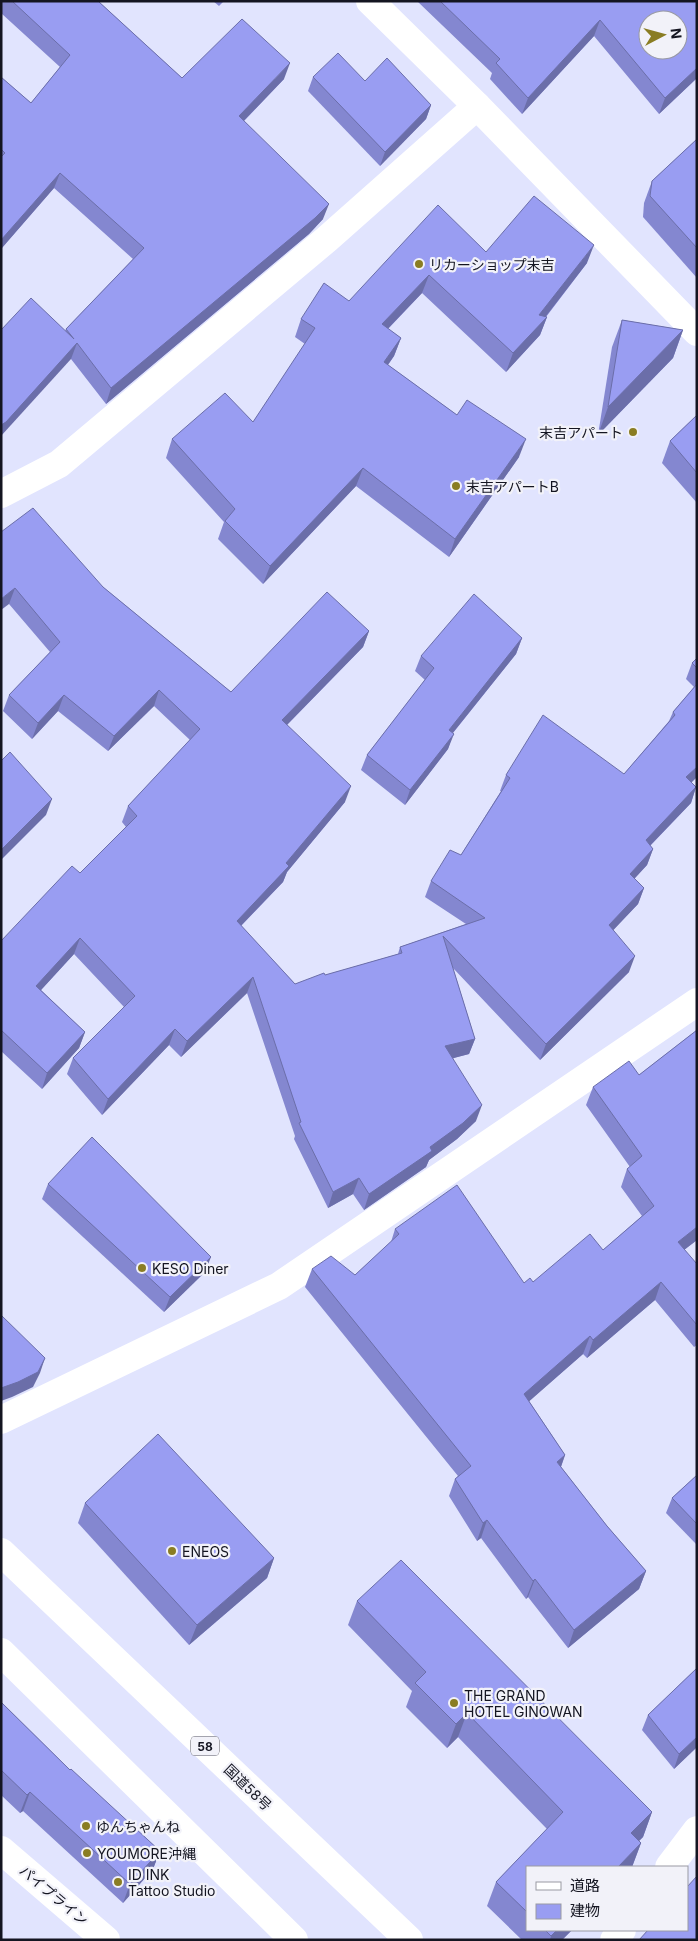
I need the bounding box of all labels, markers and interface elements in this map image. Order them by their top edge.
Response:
north arrow [638,10,688,60]
text: N [667,27,685,40]
place label: リカーショップ末吉 [429,256,555,273]
marker: リカーショップ末吉 [413,258,425,270]
place label: 末吉アパート [539,424,623,441]
marker: 末吉アパート [627,426,639,438]
place label: 末吉アパートB [466,478,559,495]
marker: 末吉アパートB [450,480,462,492]
place label: KESO Diner [152,1260,229,1277]
marker: KESO Diner [136,1262,148,1274]
place label: ENEOS [182,1543,229,1560]
marker: ENEOS [166,1545,178,1557]
place label: THE GRAND HOTEL GINOWAN [464,1687,583,1720]
marker: THE GRAND HOTEL GINOWAN [448,1697,460,1709]
road number: 58 [191,1736,219,1755]
street label: 国道58号 [221,1760,275,1814]
place label: ゆんちゃんね [96,1818,180,1835]
marker: ゆんちゃんね [80,1820,92,1832]
place label: YOUMORE沖縄 [97,1845,196,1862]
marker: YOUMORE沖縄 [81,1847,93,1859]
street label: パイプライン [16,1861,92,1929]
place label: ID INK Tattoo Studio [128,1866,215,1899]
legend [526,1866,688,1931]
marker: ID INK Tattoo Studio [112,1876,124,1888]
text: 道路 [570,1876,600,1895]
text: 建物 [570,1901,600,1920]

